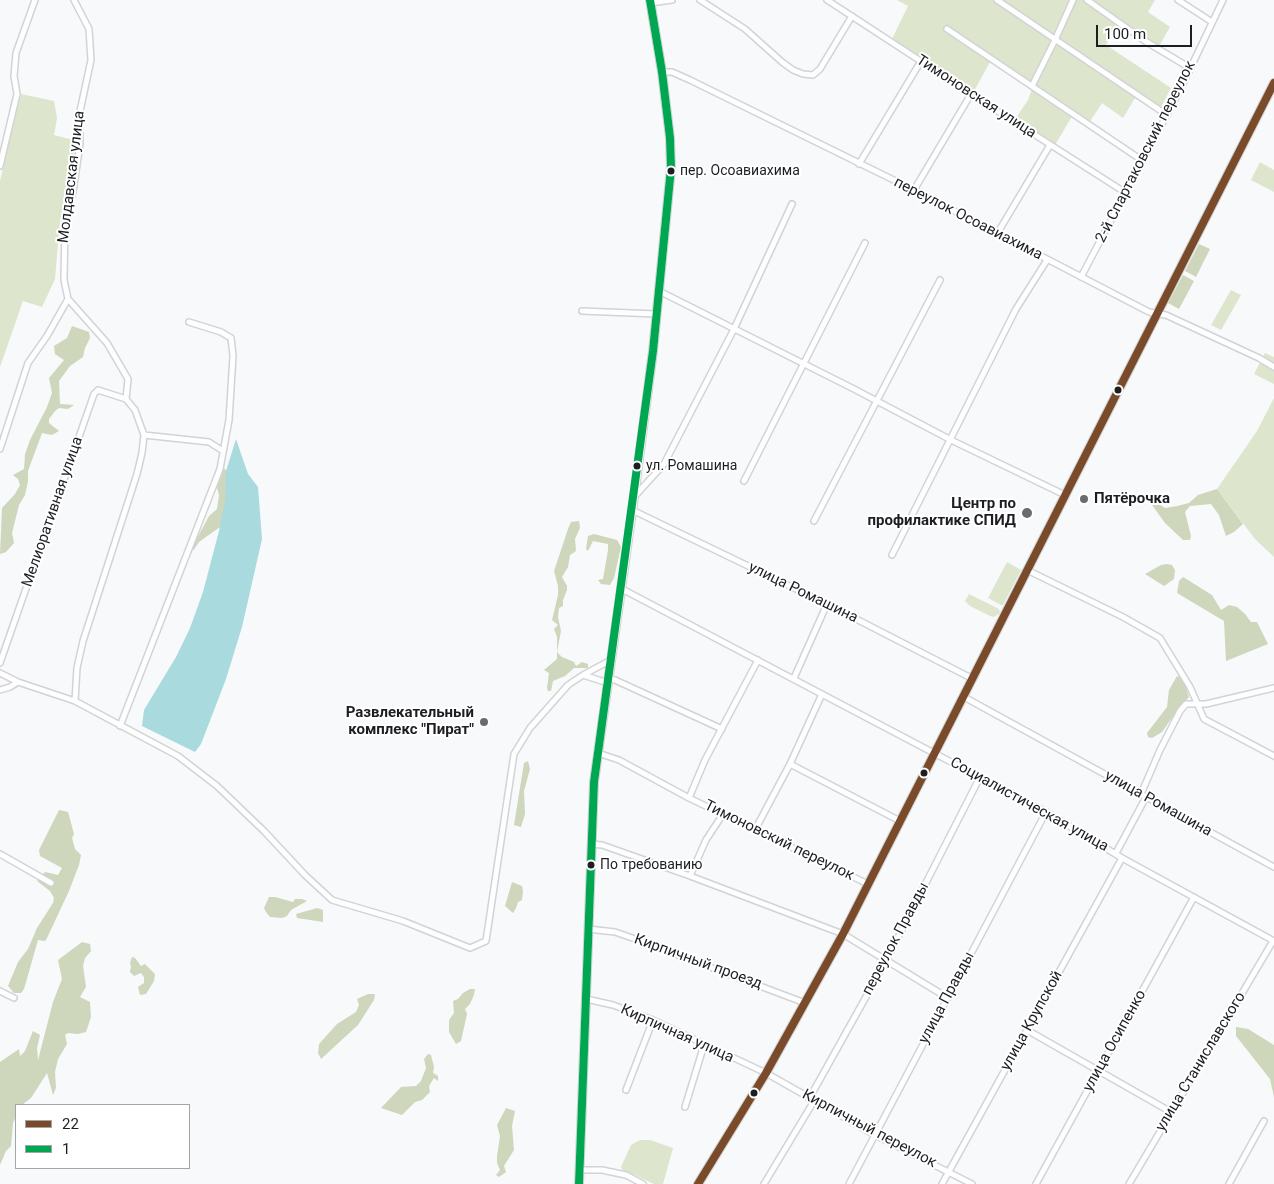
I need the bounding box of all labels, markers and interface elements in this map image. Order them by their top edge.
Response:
scale bar [1099,15,1195,47]
text: 100 m [1104,25,1146,43]
street label: Тимоновская улица [913,51,1039,143]
street label: 2-й Спартаковский переулок [1092,58,1200,246]
street label: Молдавская улица [55,110,89,244]
place label: пер. Осоавиахима [680,163,800,179]
marker: пер. Осоавиахима [666,166,676,176]
street label: переулок Осоавиахима [891,174,1045,264]
unlabelled marker [1113,385,1123,395]
street label: Мелиоративная улица [19,434,87,590]
place label: ул. Ромашина [646,458,737,474]
marker: ул. Ромашина [632,461,642,471]
place label: Пятёрочка [1094,490,1170,508]
marker: Пятёрочка [1078,493,1090,505]
place label: Центр по профилактике СПИД [868,495,1016,530]
marker: Центр по профилактике СПИД [1020,506,1034,520]
street label: улица Ромашина [745,559,861,627]
place label: Развлекательный комплекс "Пират" [346,704,474,739]
marker: Развлекательный комплекс "Пират" [478,716,490,728]
street label: Социалистическая улица [947,754,1111,856]
street label: улица Ромашина [1101,767,1215,841]
unlabelled marker [919,768,929,778]
street label: Тимоновский переулок [701,797,857,885]
place label: По требованию [600,857,702,873]
marker: По требованию [586,860,596,870]
street label: переулок Правды [859,879,933,999]
street label: Кирпичный проезд [632,930,764,994]
street label: улица Правды [915,949,979,1047]
street label: улица Крупской [997,968,1067,1074]
street label: улица Осипенко [1080,987,1150,1095]
street label: улица Станиславского [1152,989,1250,1135]
street label: Кирпичная улица [618,1001,736,1067]
street label: Кирпичный переулок [799,1086,939,1172]
unlabelled marker [749,1088,759,1098]
legend [15,1104,190,1169]
text: 22 [62,1115,79,1133]
text: 1 [62,1140,70,1158]

